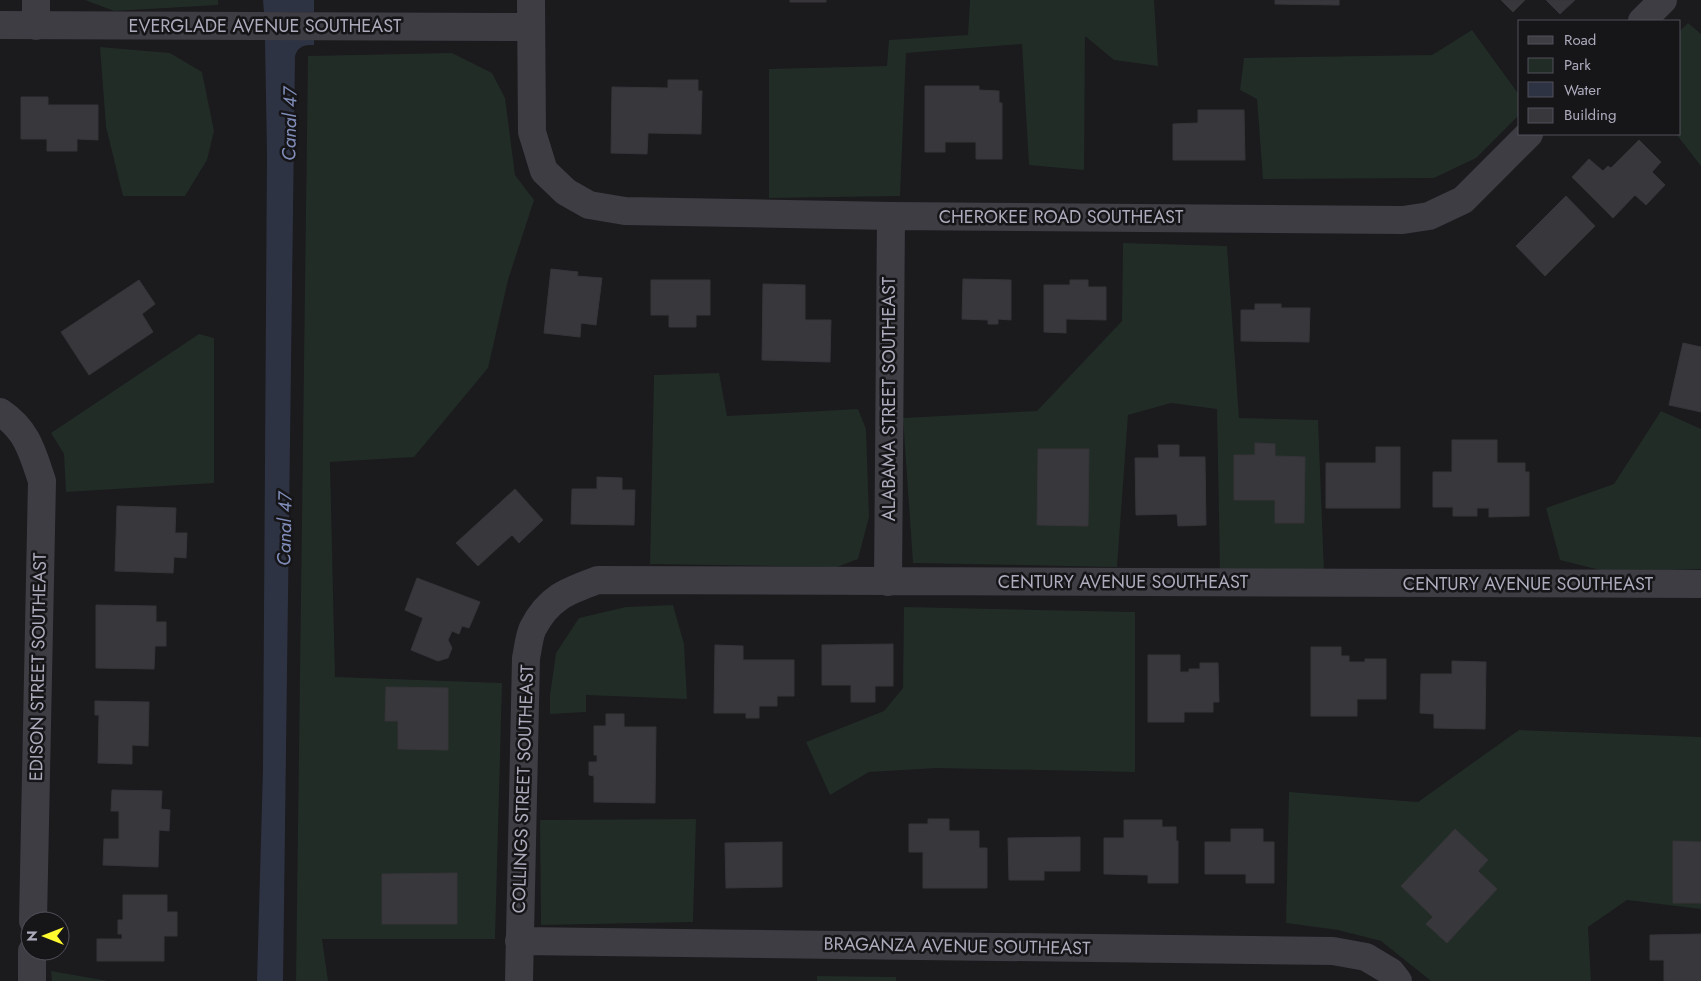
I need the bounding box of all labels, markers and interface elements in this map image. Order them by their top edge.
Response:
street label: EVERGLADE AVENUE SOUTHEAST [129,13,402,39]
legend [1518,20,1681,135]
text: Road [1564,29,1596,51]
text: Park [1564,54,1591,76]
text: Water [1564,79,1602,101]
water label: Canal 47 [275,85,304,161]
text: Building [1564,104,1616,126]
street label: CHEROKEE ROAD SOUTHEAST [939,204,1184,230]
street label: ALABAMA STREET SOUTHEAST [876,276,902,521]
water label: Canal 47 [270,490,299,566]
street label: EDISON STREET SOUTHEAST [23,552,53,781]
street label: CENTURY AVENUE SOUTHEAST [998,569,1249,595]
street label: CENTURY AVENUE SOUTHEAST [1403,571,1654,597]
street label: COLLINGS STREET SOUTHEAST [506,664,540,914]
north arrow [20,911,70,961]
text: N [22,930,42,942]
street label: BRAGANZA AVENUE SOUTHEAST [823,931,1091,961]

